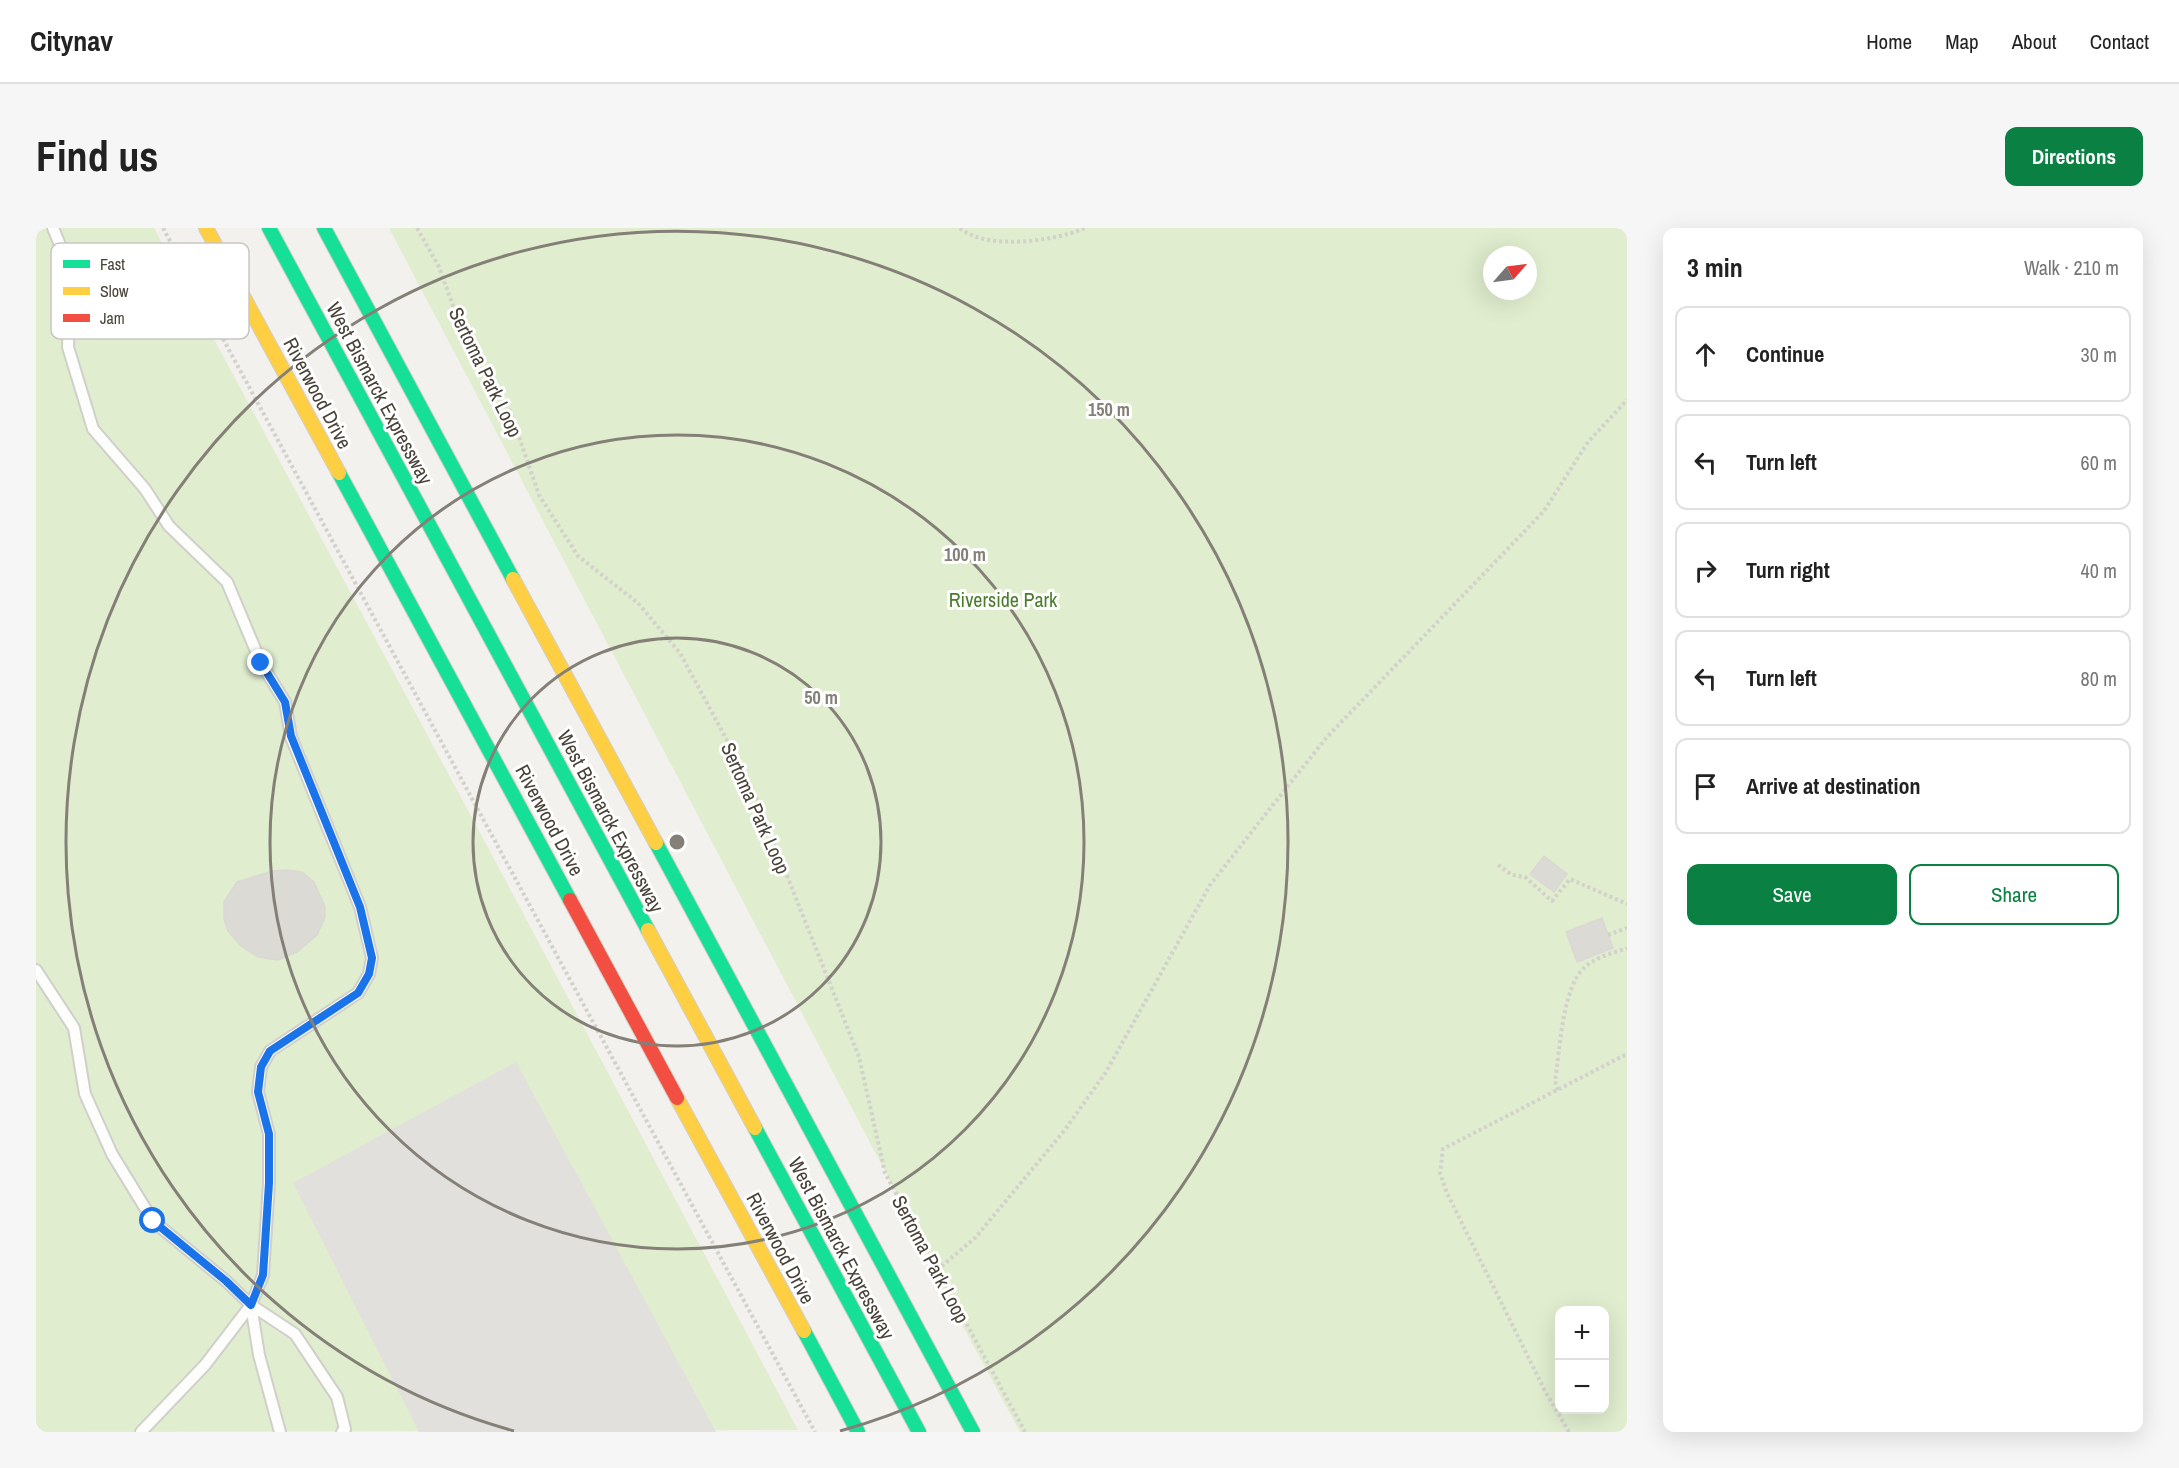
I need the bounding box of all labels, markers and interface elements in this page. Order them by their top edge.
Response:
text: Citynav [30,22,113,60]
text: Home [1866,27,1912,56]
text: Map [1945,27,1979,56]
text: About [2012,27,2057,56]
text: Contact [2090,27,2149,56]
button: Directions [2005,127,2143,186]
text: Find us [36,128,158,184]
legend [51,243,249,339]
north arrow [1483,246,1537,300]
text: 3 min [1687,250,1743,285]
text: Fast [100,253,125,275]
text: Walk · 210 m [2024,254,2119,281]
text: Slow [100,280,129,302]
street label: West Bismarck Expressway [320,297,440,490]
street label: Sertoma Park Loop [443,303,529,441]
text: Jam [100,307,125,329]
street label: Riverwood Drive [277,333,359,453]
icon: ahead [1689,338,1722,371]
text: Continue [1746,339,1824,369]
text: 30 m [2081,341,2117,368]
text: 150 m [1088,397,1130,422]
icon: left [1689,446,1722,479]
text: Turn left [1746,447,1817,477]
text: 60 m [2081,449,2117,476]
text: 100 m [944,542,986,567]
icon: right [1689,554,1722,587]
text: Turn right [1746,555,1830,585]
text: 40 m [2081,557,2117,584]
park label: Riverside Park [949,586,1058,613]
route end [247,649,273,675]
icon: left [1689,662,1722,695]
text: Turn left [1746,663,1817,693]
text: 80 m [2081,665,2117,692]
text: 50 m [804,685,838,710]
street label: West Bismarck Expressway [551,725,671,918]
street label: Sertoma Park Loop [715,738,797,878]
street label: Riverwood Drive [509,760,591,880]
icon: arrive [1689,770,1722,803]
text: Arrive at destination [1746,771,1920,801]
centre of rings [667,832,687,852]
button: Save [1687,864,1897,925]
button: Share [1909,864,2119,925]
street label: West Bismarck Expressway [782,1152,902,1345]
street label: Riverwood Drive [740,1188,822,1308]
street label: Sertoma Park Loop [886,1190,976,1328]
route start [139,1207,165,1233]
map controls [1555,1306,1609,1414]
button: + [1555,1306,1609,1360]
button: − [1555,1360,1609,1414]

